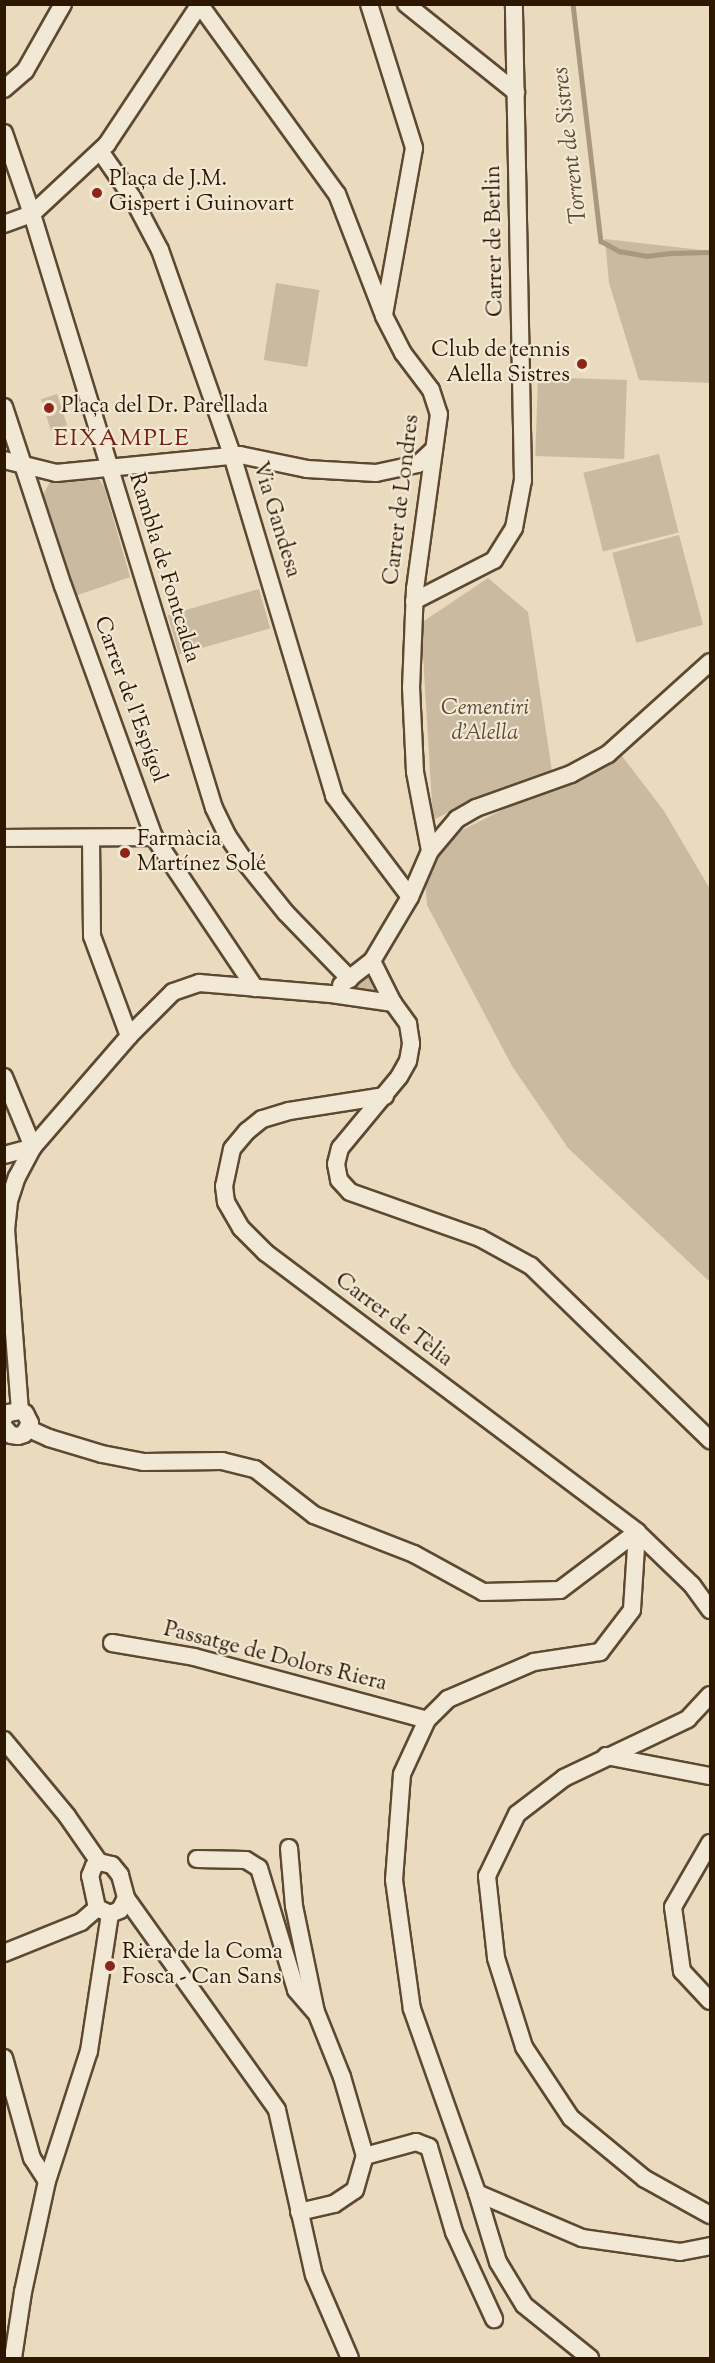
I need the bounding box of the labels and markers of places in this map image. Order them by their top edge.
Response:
place label: Plaça de J.M. Gispert i Guinovart [109,167,294,218]
marker: Plaça de J.M. Gispert i Guinovart [90,186,104,200]
place label: Club de tennis Alella Sistres [431,338,570,390]
marker: Club de tennis Alella Sistres [575,357,589,371]
place label: Plaça del Dr. Parellada [61,395,268,421]
marker: Plaça del Dr. Parellada [42,401,56,415]
place label: Farmàcia Martínez Solé [137,827,266,878]
marker: Farmàcia Martínez Solé [118,846,132,860]
place label: Riera de la Coma Fosca - Can Sans [122,1940,283,1992]
marker: Riera de la Coma Fosca - Can Sans [103,1959,117,1973]

